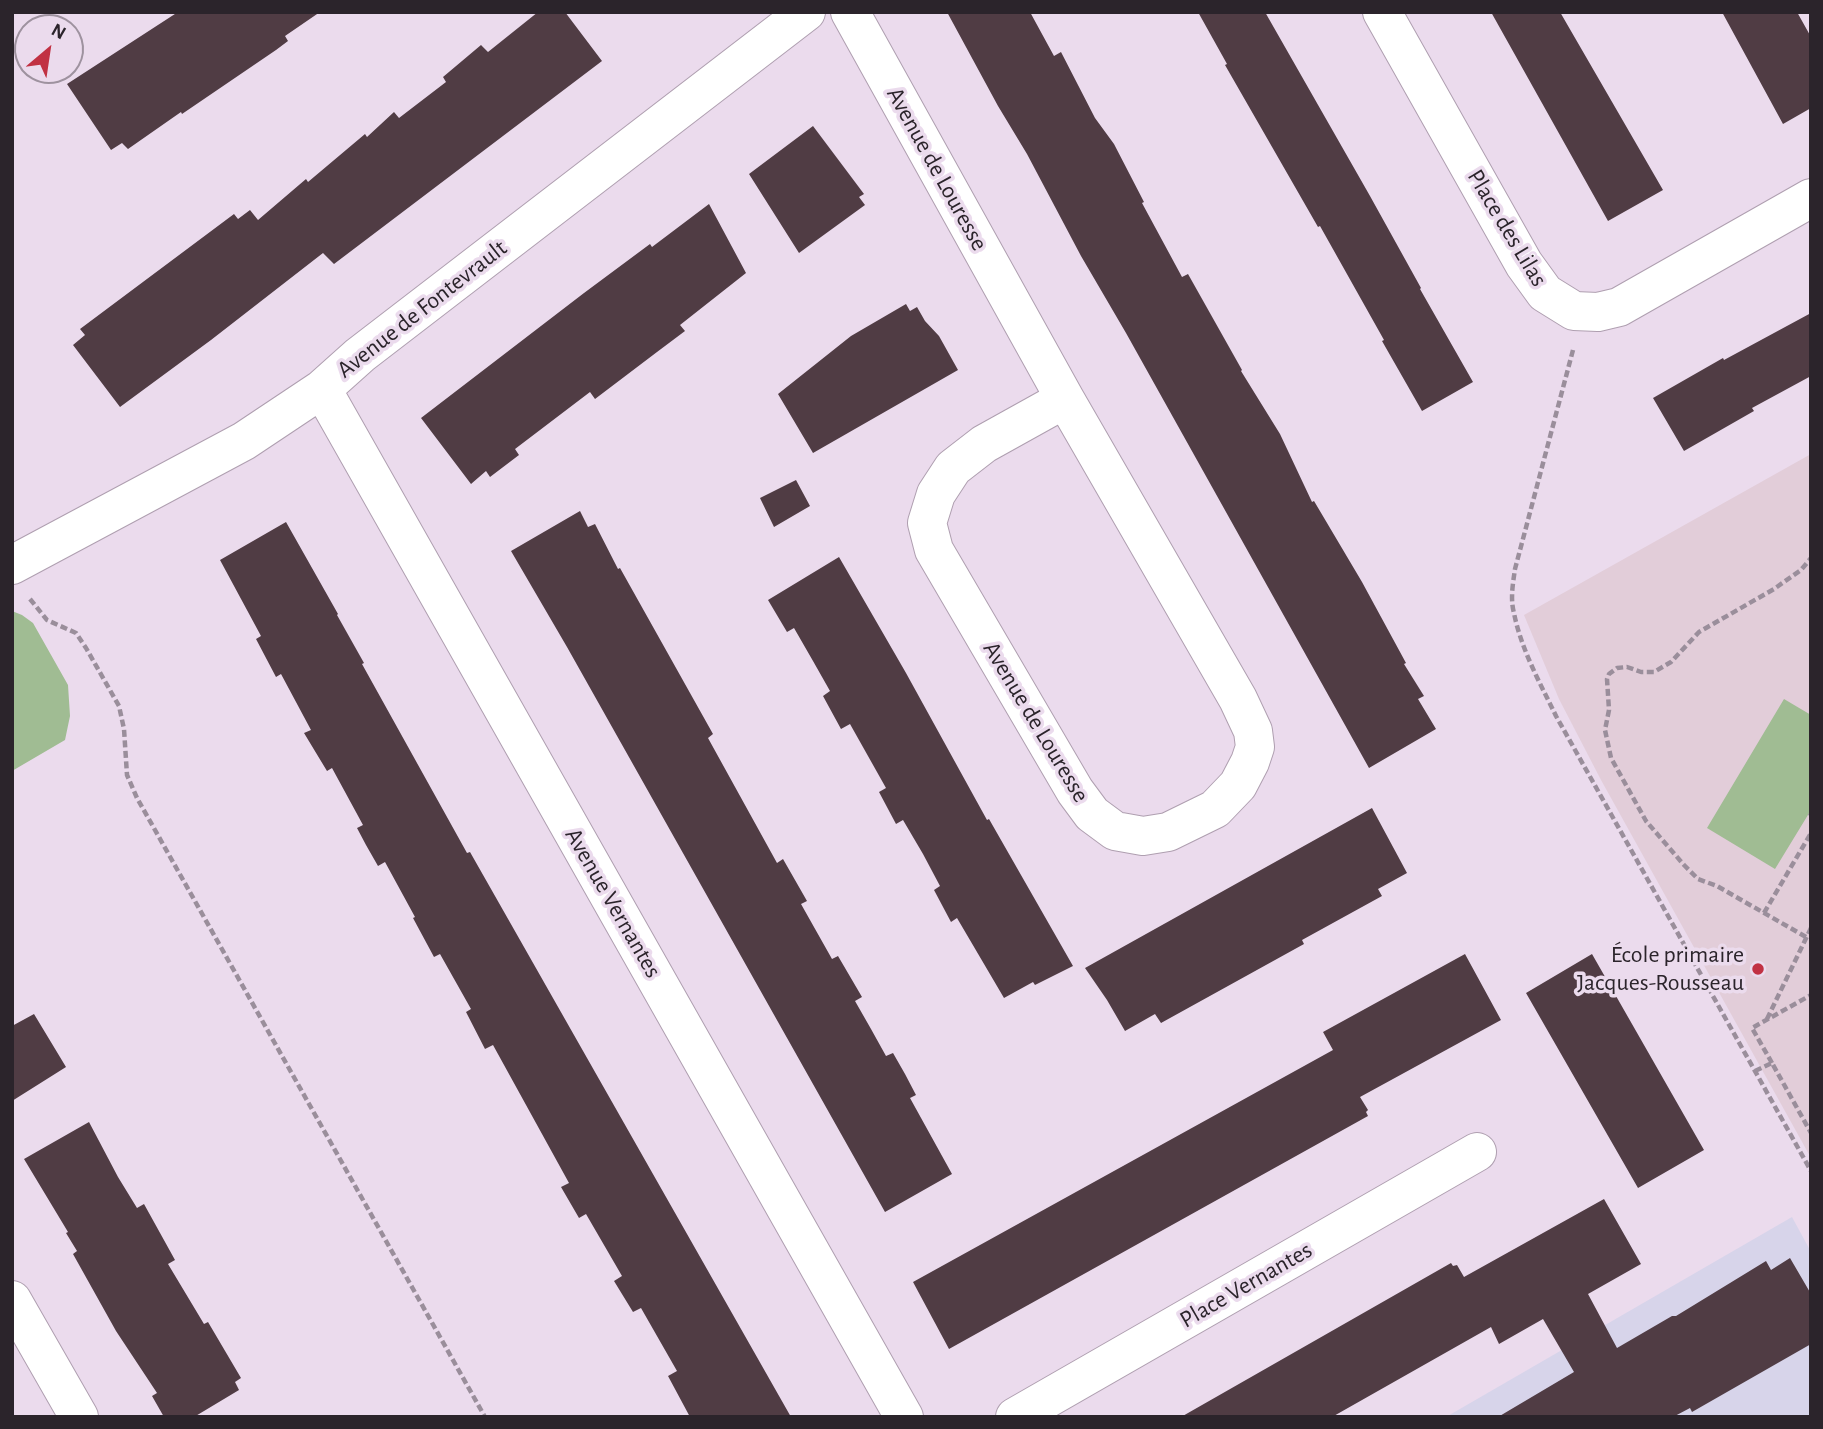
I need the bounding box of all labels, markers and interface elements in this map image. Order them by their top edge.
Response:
north arrow [14,14,84,84]
text: N [48,20,69,43]
street label: Avenue de Louresse [880,82,994,256]
street label: Place des Lilas [1461,164,1553,292]
street label: Avenue de Fontevrault [331,234,513,384]
street label: Avenue de Louresse [977,636,1095,808]
street label: Avenue Vernantes [559,823,667,983]
place label: École primaire Jacques-Rousseau [1577,941,1744,997]
marker: École primaire Jacques-Rousseau [1750,961,1766,977]
street label: Place Vernantes [1175,1236,1317,1334]

